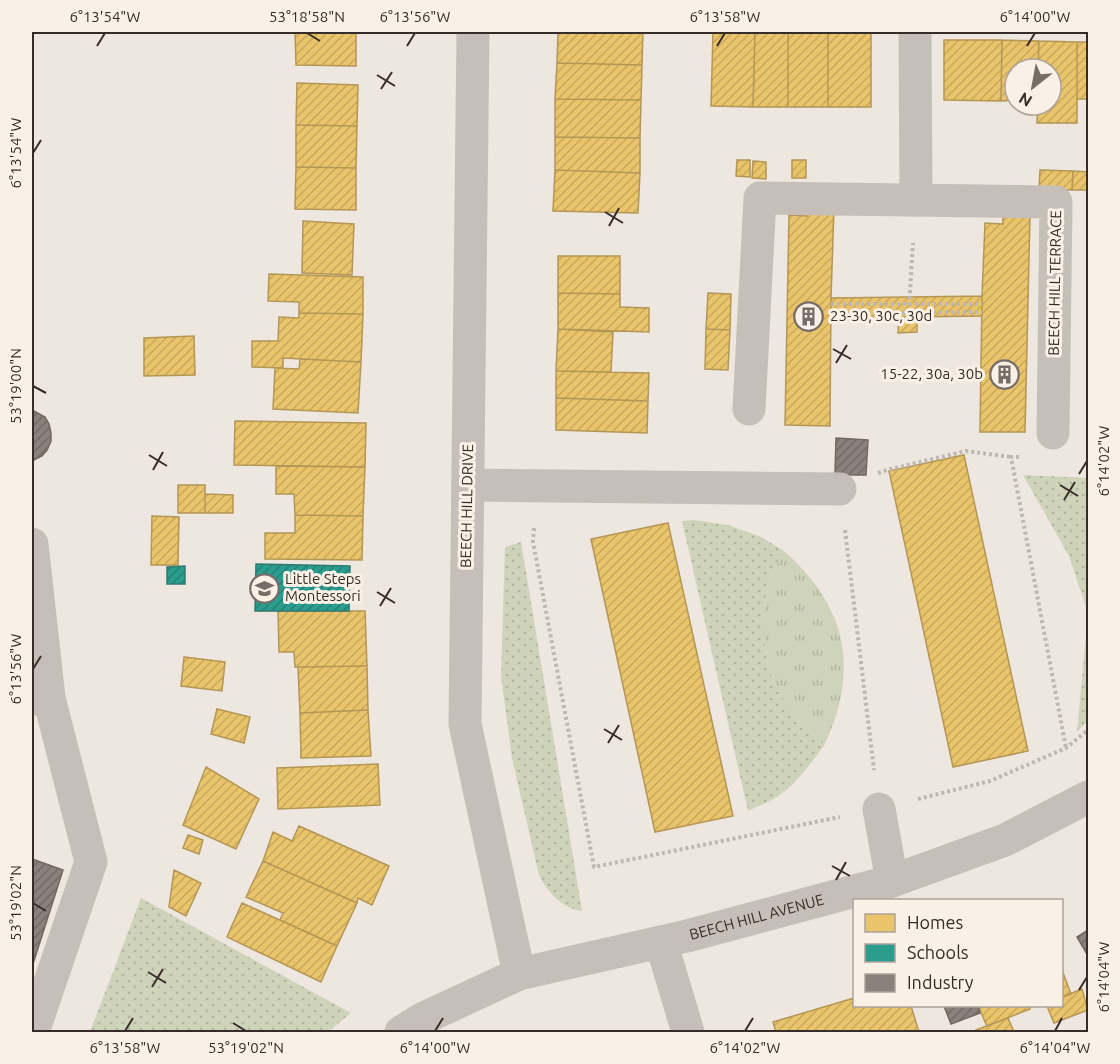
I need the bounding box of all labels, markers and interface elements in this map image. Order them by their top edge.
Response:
text: 6°13'54"W [70,8,141,25]
text: 53°18'58"N [269,8,345,25]
text: 6°13'56"W [380,8,451,25]
text: 6°13'58"W [690,8,761,25]
text: 6°14'00"W [1000,8,1071,25]
north arrow [1003,57,1063,117]
text: N [1016,89,1035,111]
text: 6°13'54"W [7,117,24,188]
street label: BEECH HILL TERRACE [1045,210,1064,356]
building icon: 23-30, 30c, 30d [793,300,825,332]
place label: 23-30, 30c, 30d [830,307,932,324]
text: 53°19'00"N [7,348,24,424]
building icon: 15-22, 30a, 30b [988,358,1020,390]
place label: 15-22, 30a, 30b [880,365,983,382]
text: 6°14'02"W [1095,425,1112,496]
street label: BEECH HILL DRIVE [457,444,476,568]
place label: Little Steps Montessori [285,570,361,604]
school or university icon: Little Steps Montessori [248,572,280,604]
text: 6°13'56"W [7,633,24,704]
text: 53°19'02"N [7,865,24,941]
street label: BEECH HILL AVENUE [687,891,826,943]
legend [853,899,1063,1007]
text: Homes [907,912,964,932]
text: 6°14'04"W [1095,941,1112,1012]
text: Schools [907,942,969,962]
text: Industry [907,972,974,992]
text: 6°13'58"W [90,1039,161,1056]
text: 53°19'02"N [208,1039,284,1056]
text: 6°14'00"W [400,1039,471,1056]
text: 6°14'02"W [710,1039,781,1056]
text: 6°14'04"W [1020,1039,1091,1056]

